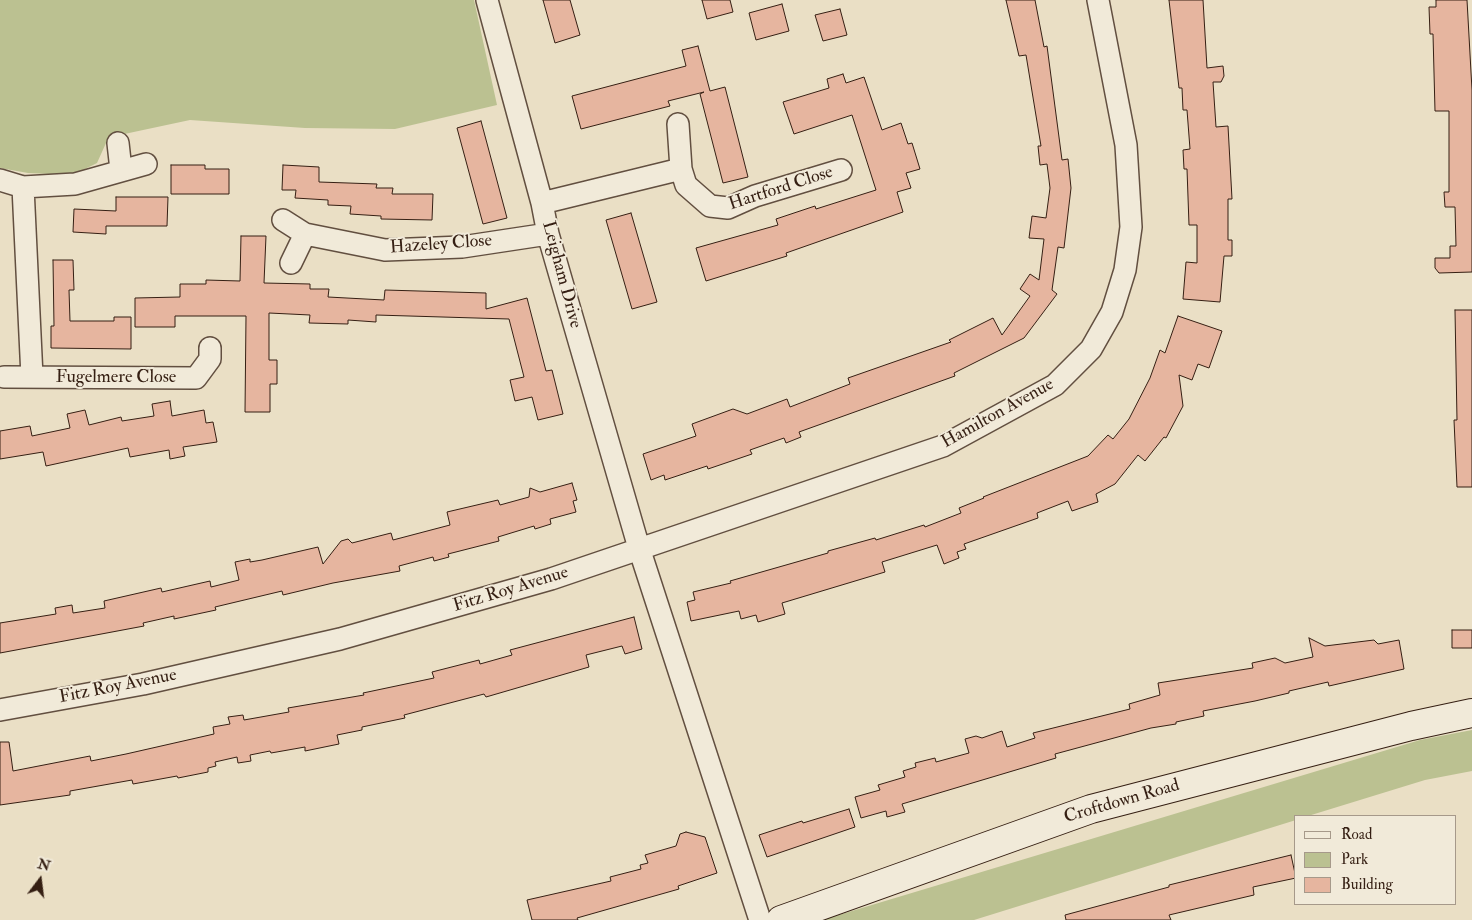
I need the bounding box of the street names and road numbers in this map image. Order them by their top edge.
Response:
street label: Hartford Close [726,162,836,216]
street label: Leigham Drive [536,219,586,331]
street label: Hazeley Close [389,231,493,259]
street label: Fugelmere Close [56,367,176,389]
street label: Hamilton Avenue [938,374,1058,454]
street label: Fitz Roy Avenue [451,562,571,618]
street label: Fitz Roy Avenue [57,665,179,709]
street label: Croftdown Road [1062,775,1182,829]

